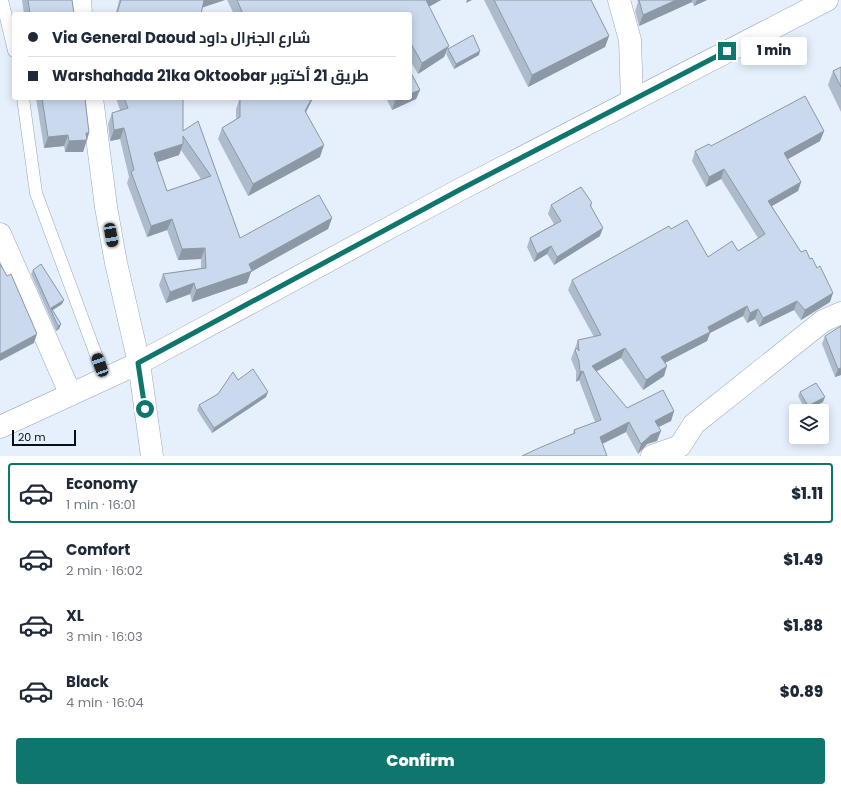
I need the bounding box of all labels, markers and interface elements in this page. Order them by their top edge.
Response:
text: Via General Daoud شارع الجنرال داود [52,27,310,48]
callout: 1 min [741,37,807,65]
text: 1 min [757,41,791,60]
route end [718,42,736,60]
text: Warshahada 21ka Oktoobar طريق 21 أكتوبر [52,65,369,86]
car [103,222,119,248]
car [90,352,110,378]
route start [136,400,154,418]
map controls [789,404,829,444]
button: layers [789,404,829,444]
scale bar [12,428,76,447]
text: 20 m [18,429,46,445]
text: Economy [66,473,138,494]
icon: car [18,475,54,511]
text: $1.11 [791,483,823,504]
text: 1 min · 16:01 [66,495,136,514]
text: Comfort [66,539,130,560]
icon: car [18,541,54,577]
text: $1.49 [783,549,823,570]
text: 2 min · 16:02 [66,561,142,580]
text: XL [66,605,84,626]
icon: car [18,607,54,643]
text: $1.88 [783,615,823,636]
text: 3 min · 16:03 [66,627,143,646]
text: Black [66,671,109,692]
icon: car [18,673,54,709]
text: $0.89 [780,681,823,702]
text: 4 min · 16:04 [66,693,144,712]
button: Confirm [16,738,825,784]

